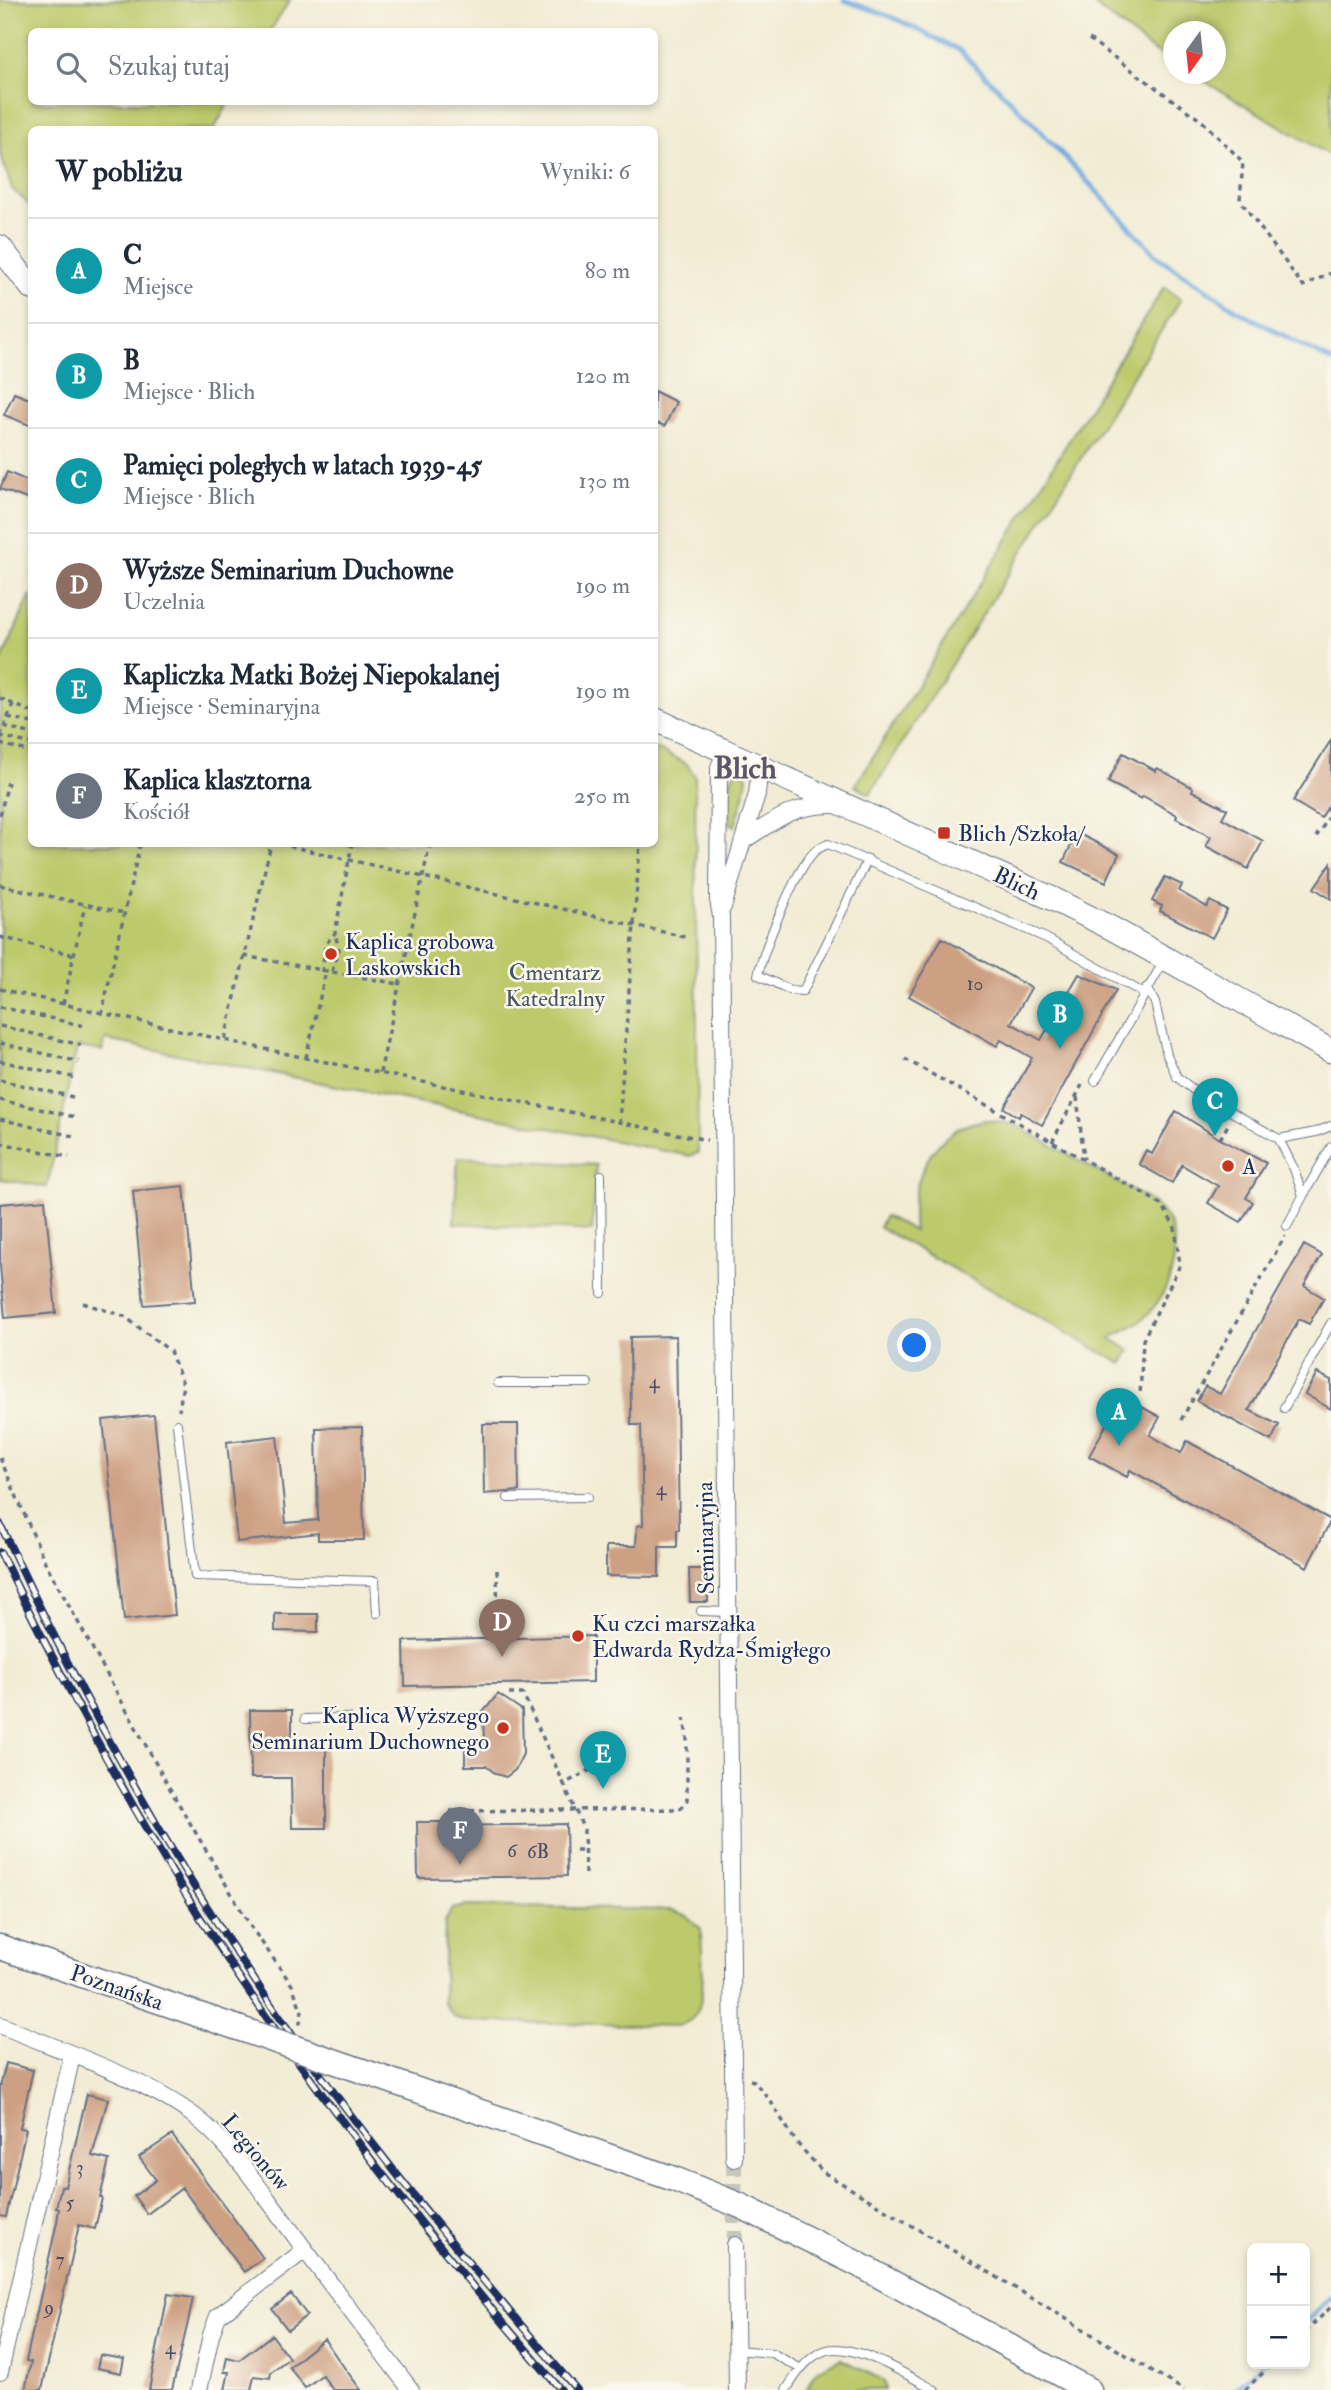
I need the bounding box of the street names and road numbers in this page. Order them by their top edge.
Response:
street label: Blich [989,860,1045,907]
street label: Seminaryjna [690,1481,721,1595]
street label: Poznańska [67,1958,168,2017]
street label: Legionów [215,2108,297,2197]

